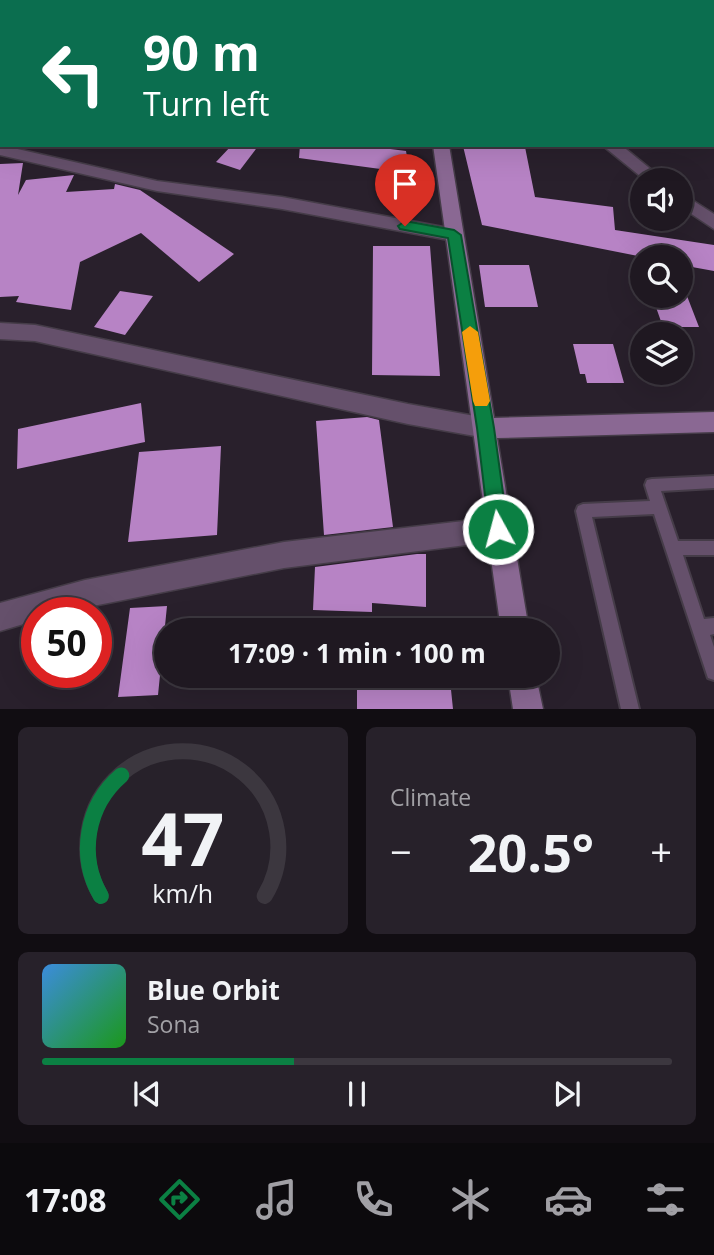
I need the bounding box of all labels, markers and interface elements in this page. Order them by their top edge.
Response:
text: 90 m [143,19,260,85]
icon: left [28,28,119,119]
text: Turn left [143,82,269,125]
pin [375,154,435,226]
icon: arrive [386,165,424,203]
map controls [630,168,693,385]
button: sound [630,168,693,231]
button: search [630,245,693,308]
button: layers [630,322,693,385]
position arrow [461,492,535,566]
speed limit sign: 50 [21,597,112,688]
text: 17:09 · 1 min · 100 m [228,635,486,671]
text: Climate [390,781,471,813]
text: 47 [141,789,225,888]
text: 20.5° [468,816,594,887]
text: − [390,825,412,877]
text: + [650,825,672,877]
text: km/h [153,876,213,910]
text: Blue Orbit [147,972,280,1008]
text: Sona [147,1008,200,1040]
icon: previous [128,1075,166,1113]
icon: pause [338,1075,376,1113]
icon: next [548,1075,586,1113]
icon: directions [155,1175,204,1224]
icon: music [252,1175,301,1224]
icon: phone [349,1175,398,1224]
icon: climate [446,1175,495,1224]
icon: car [544,1175,593,1224]
icon: filters [641,1175,690,1224]
text: 17:08 [24,1178,106,1221]

